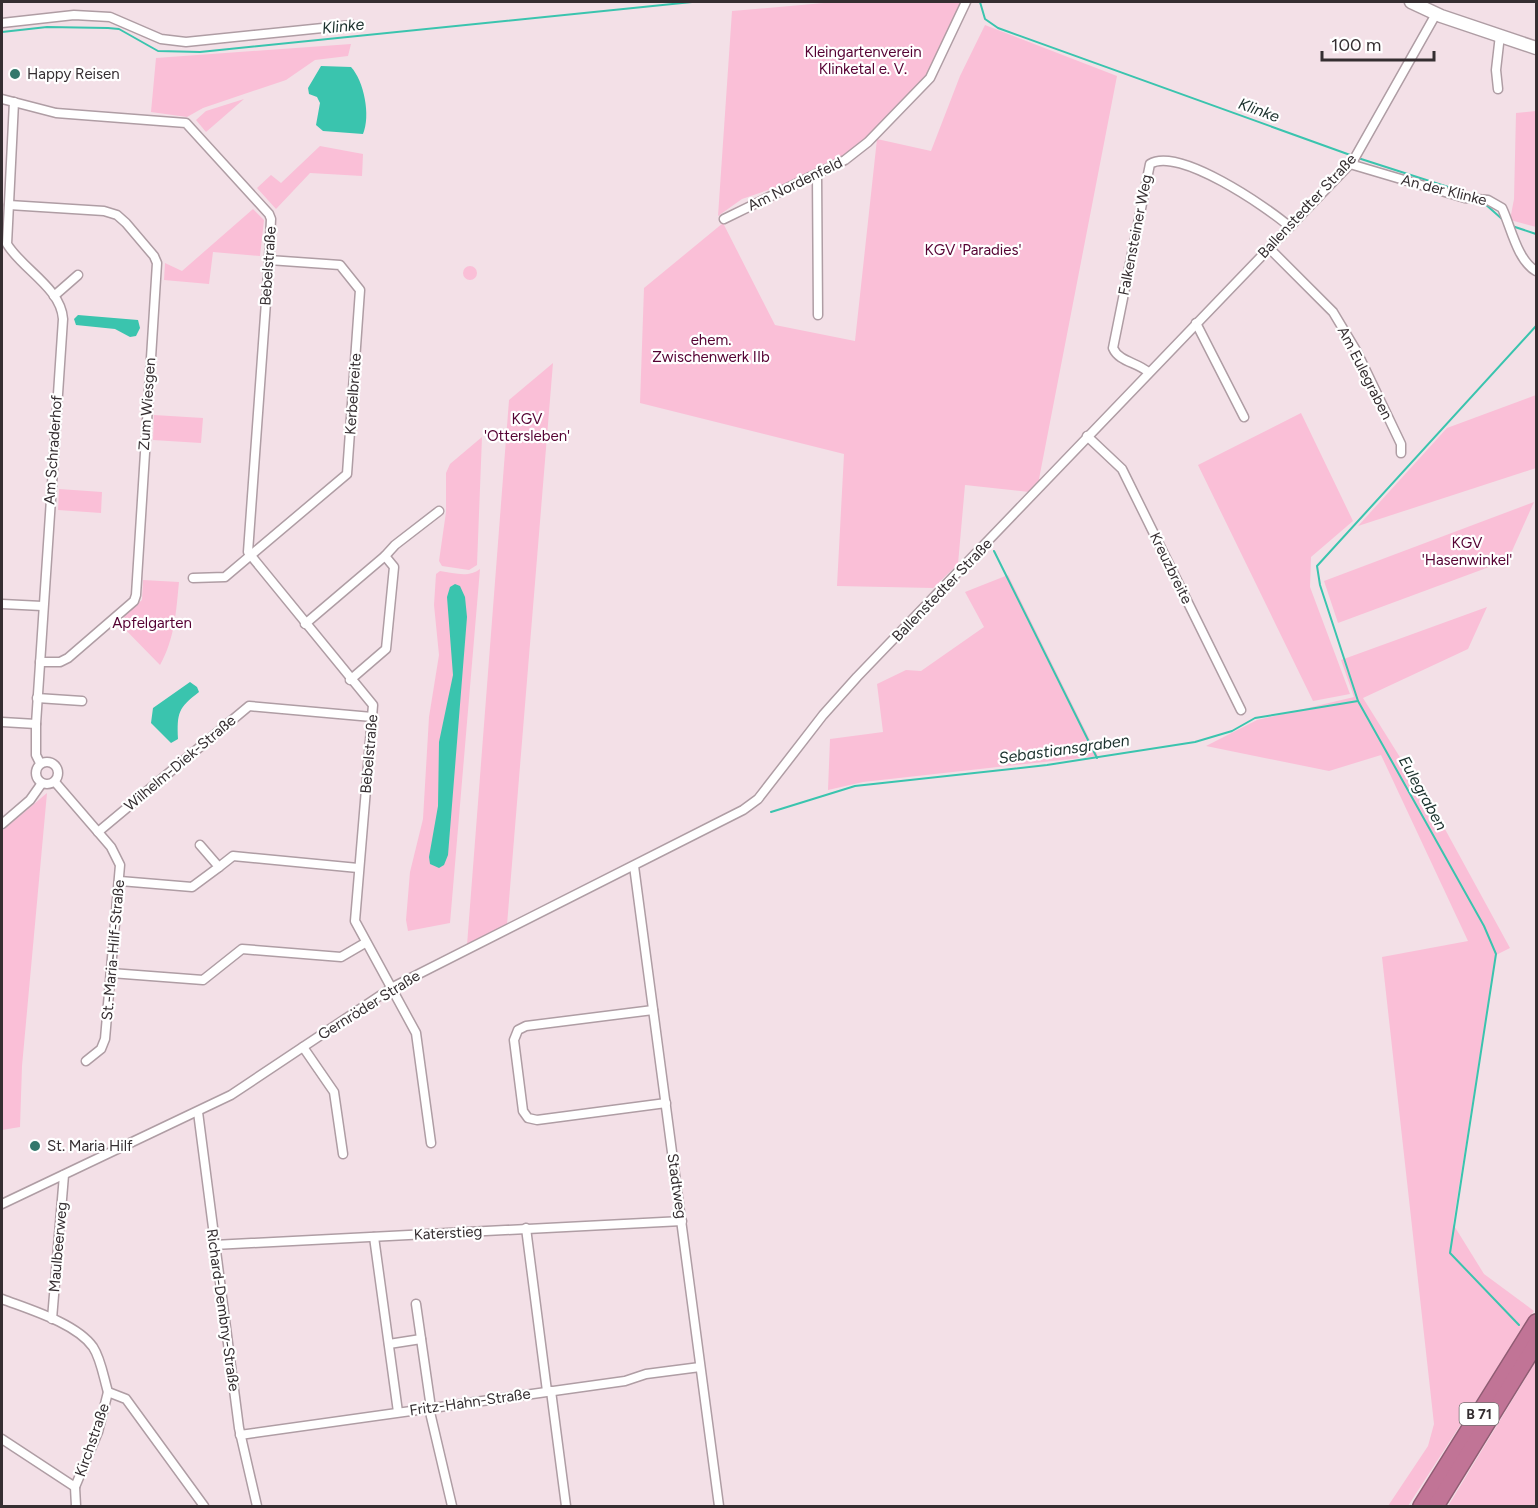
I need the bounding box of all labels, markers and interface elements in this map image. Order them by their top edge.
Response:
water label: Klinke [321,14,365,38]
scale bar [1322,24,1434,62]
text: 100 m [1331,34,1381,56]
park label: Kleingartenverein Klinketal e. V. [804,43,922,78]
place label: Happy Reisen [27,65,120,83]
marker: Happy Reisen [8,67,22,81]
water label: Klinke [1236,94,1282,126]
street label: Ballenstedter Straße [1254,150,1360,262]
street label: Am Nordenfeld [745,153,845,215]
street label: An der Klinke [1399,171,1489,209]
street label: Falkensteiner Weg [1114,173,1156,297]
street label: Bebelstraße [256,226,280,306]
park label: KGV 'Paradies' [924,241,1022,259]
street label: Am Eulegraben [1334,323,1396,423]
park label: ehem. Zwischenwerk IIb [652,331,770,366]
street label: Kerbelbreite [341,353,365,435]
street label: Zum Wiesgen [135,357,159,451]
street label: Am Schraderhof [40,394,66,505]
park label: KGV 'Ottersleben' [484,410,570,445]
street label: Kreuzbreite [1146,529,1196,607]
park label: KGV 'Hasenwinkel' [1422,534,1512,569]
street label: Ballenstedter Straße [888,535,996,645]
park label: Apfelgarten [112,614,192,632]
street label: Wilhelm-Diek-Straße [121,711,239,815]
street label: Bebelstraße [357,714,381,794]
water label: Sebastiansgraben [997,730,1131,768]
water label: Eulegraben [1395,753,1451,834]
street label: St.-Maria-Hilf-Straße [98,879,128,1021]
street label: Gernröder Straße [315,966,423,1044]
place label: St. Maria Hilf [47,1137,133,1155]
marker: St. Maria Hilf [28,1139,42,1153]
street label: Stadtweg [664,1152,690,1220]
street label: Maulbeerweg [45,1201,71,1293]
street label: Katerstieg [413,1222,483,1244]
street label: Richard-Dembny-Straße [203,1228,243,1392]
street label: Fritz-Hahn-Straße [408,1385,532,1419]
street label: Kirchstraße [71,1401,113,1479]
road number: B 71 [1460,1403,1498,1425]

